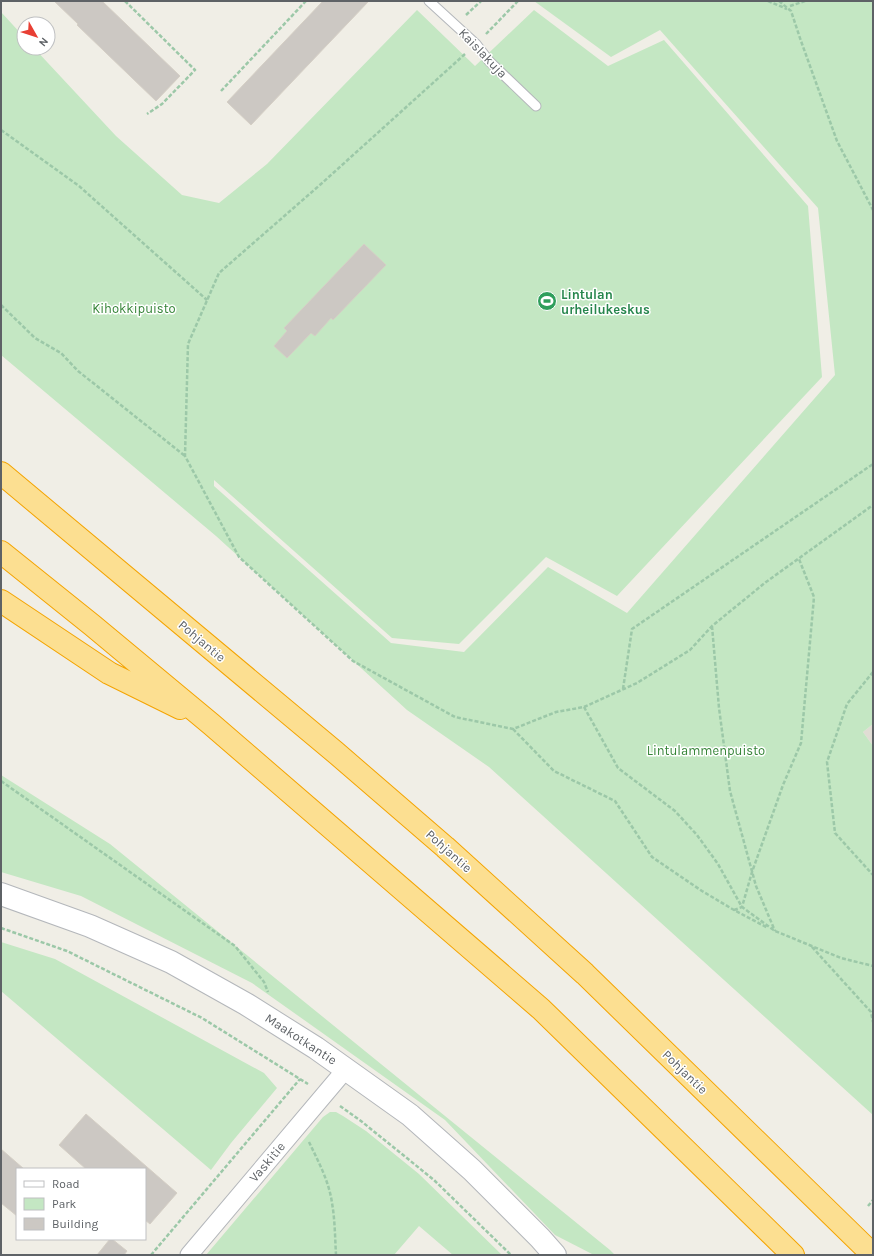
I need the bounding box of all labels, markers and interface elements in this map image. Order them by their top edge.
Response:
north arrow [16,16,56,56]
street label: Kaislakuja [456,25,510,81]
text: N [36,35,51,49]
place label: Lintulan urheilukeskus [561,287,650,317]
sports icon: Lintulan urheilukeskus [536,290,558,312]
park label: Kihokkipuisto [92,301,176,316]
street label: Pohjantie [175,617,229,665]
park label: Lintulammenpuisto [647,743,765,758]
street label: Pohjantie [423,826,475,876]
street label: Maakotkantie [262,1010,340,1068]
street label: Pohjantie [659,1047,711,1097]
street label: Vaskitie [246,1139,288,1185]
legend [16,1168,146,1240]
text: Road [52,1177,80,1191]
text: Park [52,1197,77,1211]
text: Building [52,1217,99,1231]

